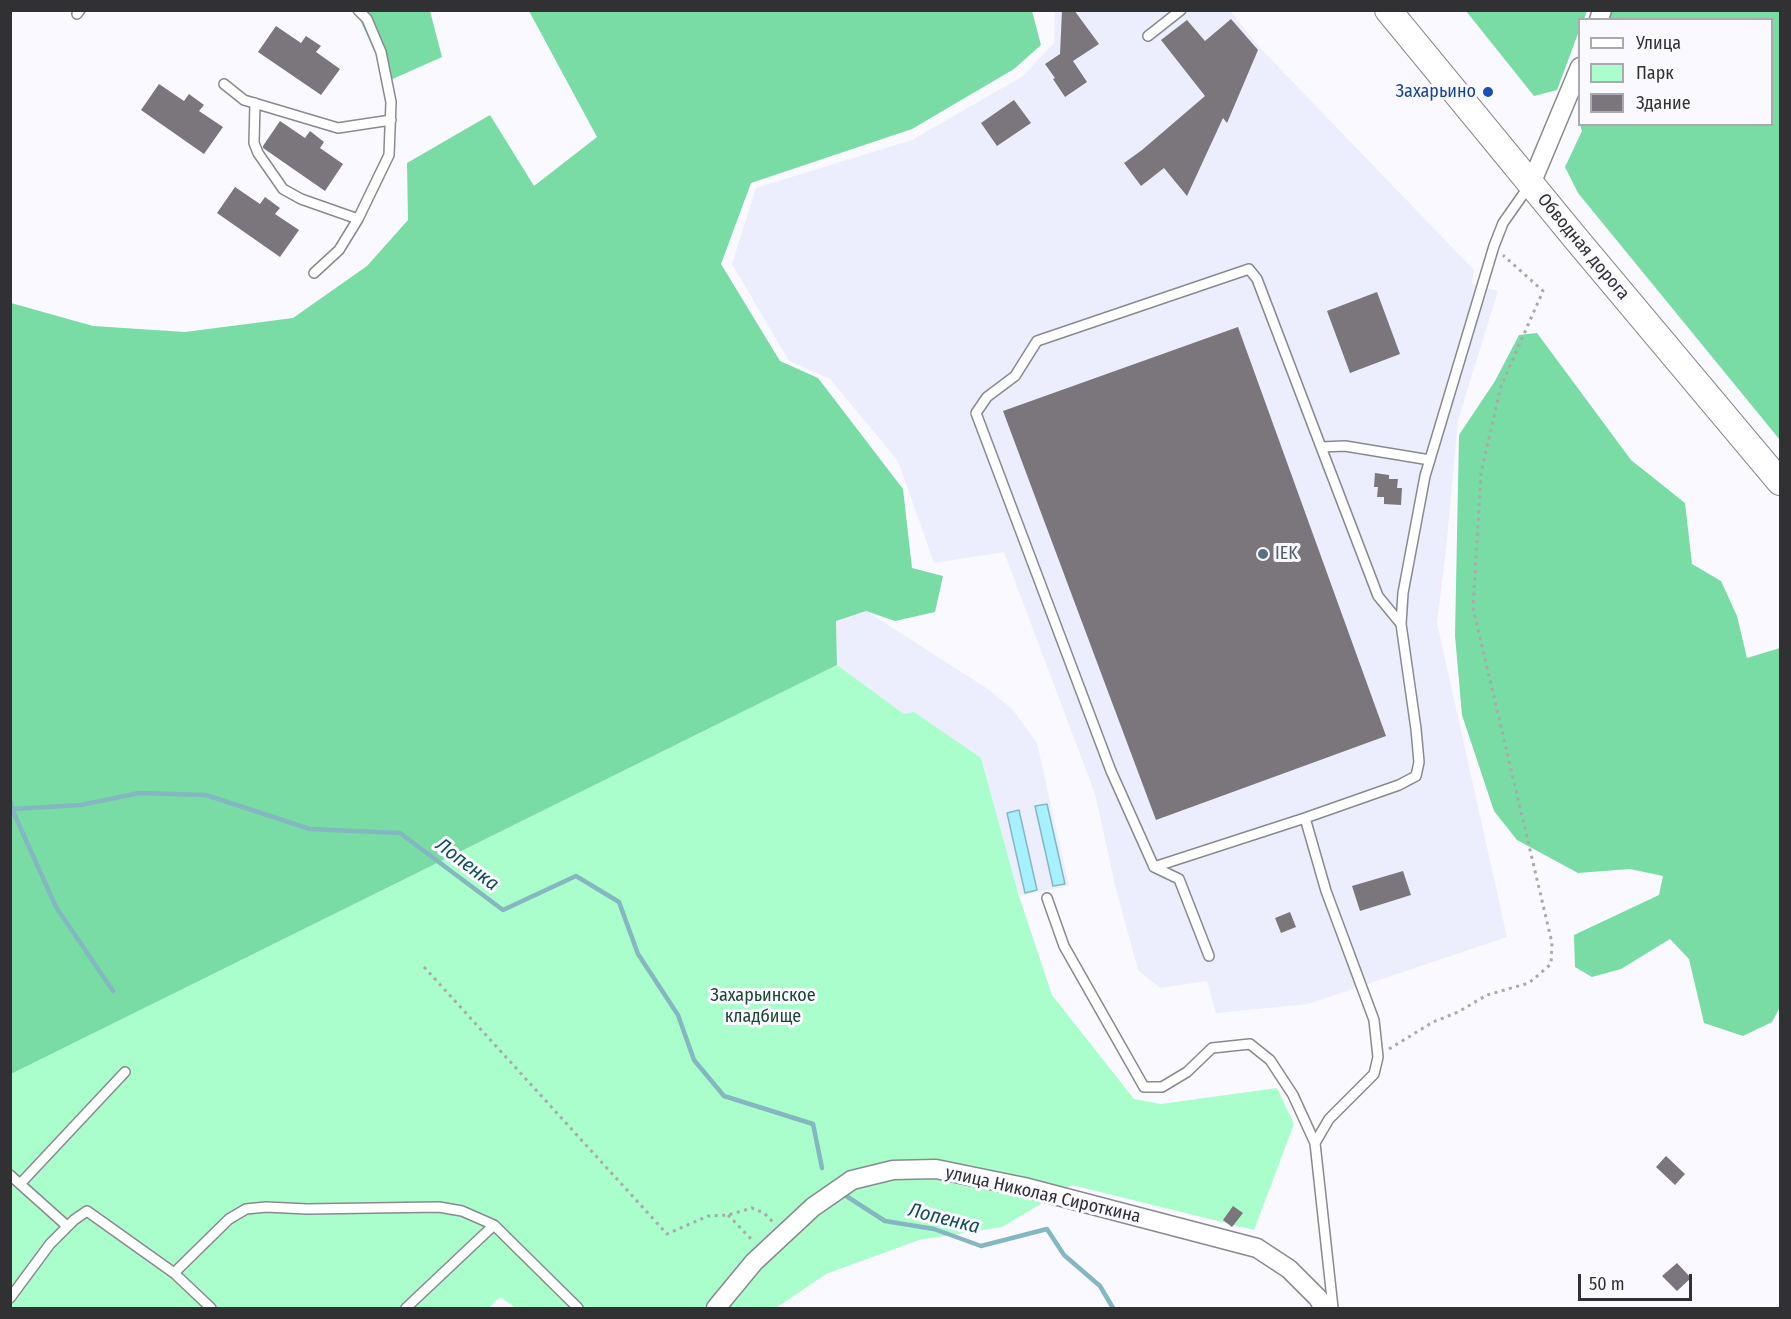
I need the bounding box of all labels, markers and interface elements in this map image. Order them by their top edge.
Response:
legend [1578,18,1773,126]
text: Улица [1636,32,1681,54]
text: Парк [1636,62,1674,84]
place label: Захарьино [1396,81,1476,103]
marker: Захарьино [1481,85,1495,99]
text: Здание [1636,92,1691,114]
street label: Обводная дорога [1532,189,1634,305]
place label: IEK [1275,543,1298,565]
marker: IEK [1256,547,1270,561]
water label: Лопенка [431,834,503,896]
park label: Захарьинское кладбище [710,985,816,1028]
street label: улица Николая Сироткина [943,1162,1143,1228]
water label: Лопенка [906,1199,982,1239]
scale bar [1581,1262,1695,1300]
text: 50 m [1589,1273,1625,1295]

